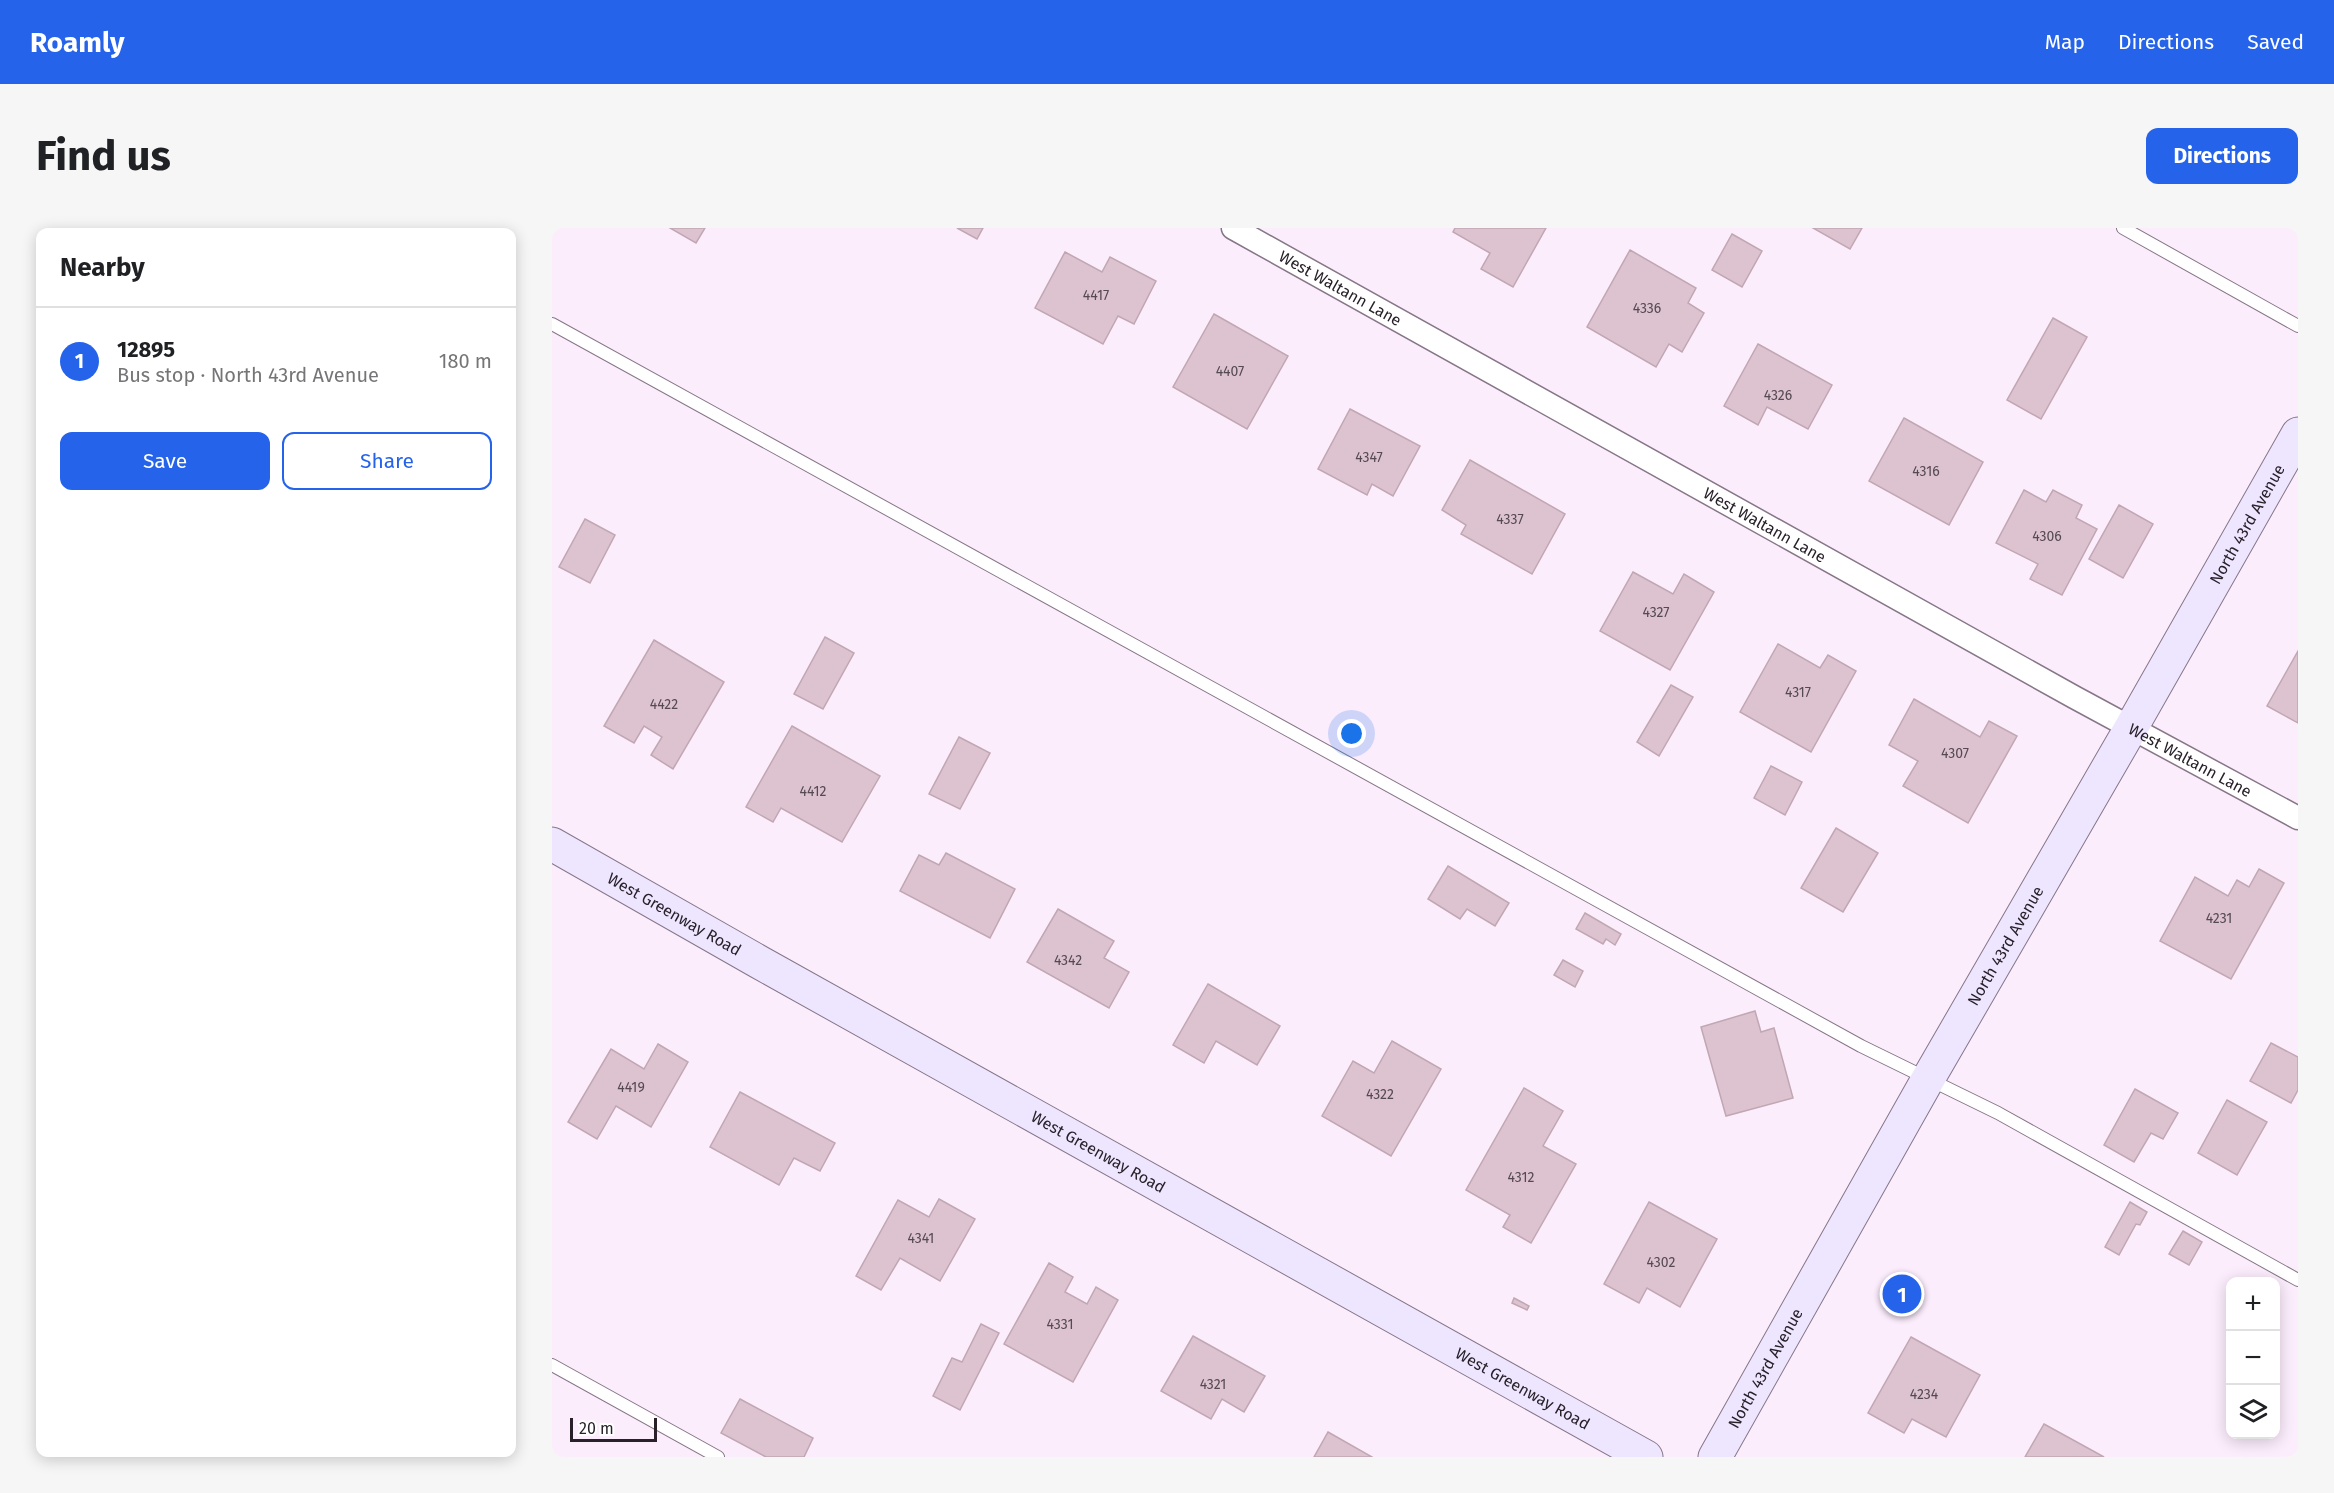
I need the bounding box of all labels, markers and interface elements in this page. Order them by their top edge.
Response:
text: Roamly [30,26,124,59]
text: Map [2045,29,2085,55]
text: Directions [2118,29,2214,55]
text: Saved [2247,29,2304,55]
button: Directions [2146,128,2298,184]
text: Find us [36,131,171,181]
street label: West Waltann Lane [1276,246,1405,330]
text: Nearby [60,252,145,283]
house number: 4417 [1083,287,1109,304]
house number: 4336 [1633,300,1661,317]
text: 12895 [117,336,175,363]
text: 1 [75,349,84,373]
text: 180 m [439,349,492,373]
text: Bus stop · North 43rd Avenue [117,363,379,387]
house number: 4407 [1216,363,1244,380]
house number: 4326 [1764,387,1792,404]
button: Save [60,432,270,490]
button: Share [282,432,492,490]
house number: 4347 [1355,449,1383,466]
street label: North 43rd Avenue [2205,461,2288,587]
house number: 4316 [1912,463,1940,480]
street label: West Waltann Lane [1700,483,1830,566]
house number: 4337 [1496,511,1524,528]
house number: 4306 [2032,528,2062,545]
house number: 4327 [1642,604,1670,621]
house number: 4317 [1785,684,1811,701]
house number: 4422 [650,696,678,713]
your location [1337,719,1366,748]
street label: West Waltann Lane [2125,719,2255,801]
house number: 4307 [1941,745,1969,762]
house number: 4412 [799,783,827,800]
street label: West Greenway Road [604,868,745,959]
street label: North 43rd Avenue [1963,882,2047,1009]
house number: 4231 [2206,910,2232,927]
house number: 4342 [1054,952,1082,969]
house number: 4419 [617,1079,645,1096]
house number: 4322 [1366,1086,1394,1103]
street label: West Greenway Road [1028,1106,1169,1196]
house number: 4312 [1508,1169,1534,1186]
house number: 4341 [908,1230,934,1247]
house number: 4302 [1647,1254,1675,1271]
pin: 1 [1882,1272,1922,1316]
map controls [2226,1277,2280,1439]
button: + [2226,1277,2280,1331]
street label: North 43rd Avenue [1724,1305,1806,1432]
house number: 4331 [1047,1316,1073,1333]
button: − [2226,1331,2280,1385]
street label: West Greenway Road [1452,1343,1593,1433]
house number: 4321 [1200,1376,1226,1393]
button: layers [2226,1385,2280,1439]
house number: 4234 [1910,1386,1939,1403]
scale bar [570,1415,657,1442]
text: 20 m [579,1419,614,1438]

